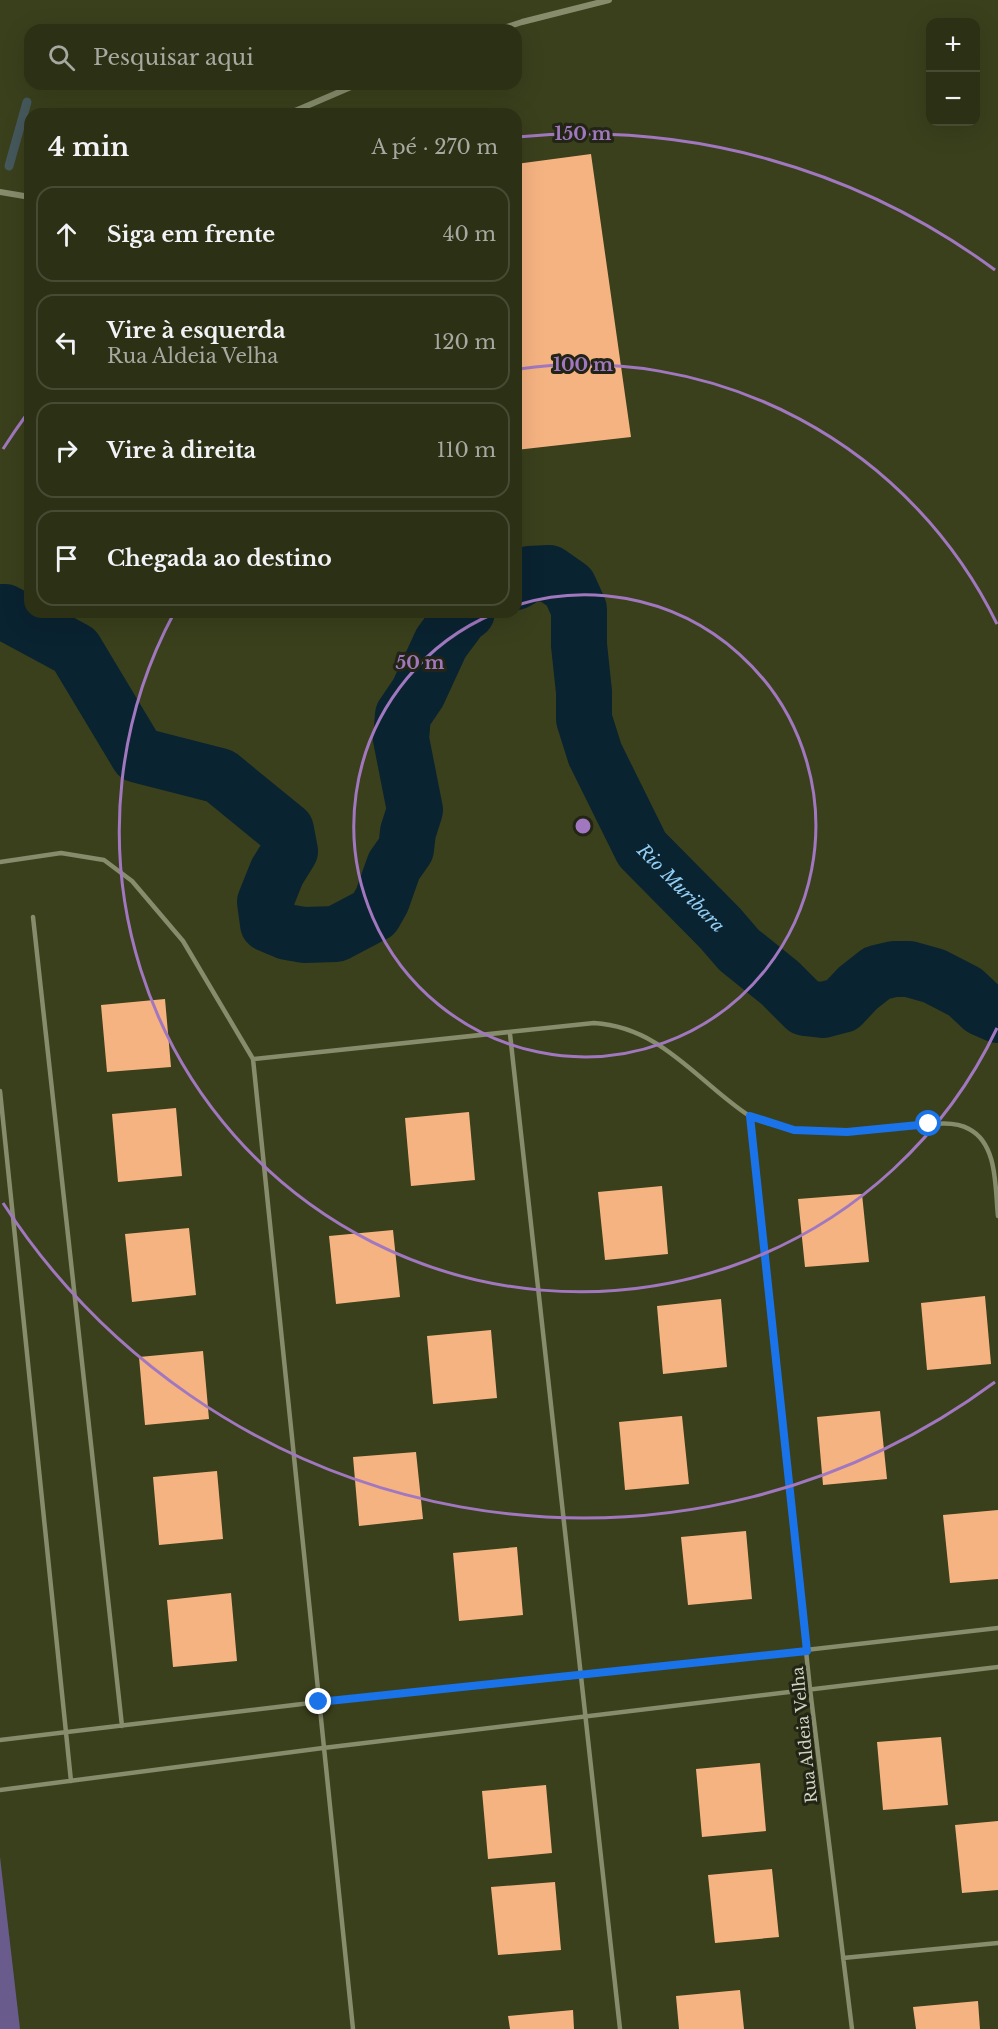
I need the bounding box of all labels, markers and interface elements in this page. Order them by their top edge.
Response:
map controls [926,18,980,126]
button: + [926,18,980,72]
search box [24,24,522,90]
icon: search [45,41,78,74]
text: Pesquisar aqui [93,44,254,71]
button: − [926,72,980,126]
text: 150 m [555,123,612,145]
text: 4 min [48,131,129,163]
text: A pé · 270 m [372,135,498,159]
icon: ahead [50,218,83,251]
text: Siga em frente [107,221,275,248]
text: 40 m [443,222,496,246]
text: Vire à esquerda [107,317,286,344]
icon: left [50,326,83,359]
text: 120 m [433,330,496,354]
text: Rua Aldeia Velha [107,344,278,368]
text: 100 m [553,354,613,376]
icon: right [50,434,83,467]
text: Vire à direita [107,437,256,464]
text: 110 m [437,438,496,462]
icon: arrive [50,542,83,575]
text: Chegada ao destino [107,545,332,572]
text: 50 m [396,652,445,674]
centre of rings [573,816,593,836]
water label: Rio Muribara [632,839,729,937]
route start [915,1110,941,1136]
street label: Rua Aldeia Velha [787,1666,821,1804]
route end [305,1688,331,1714]

